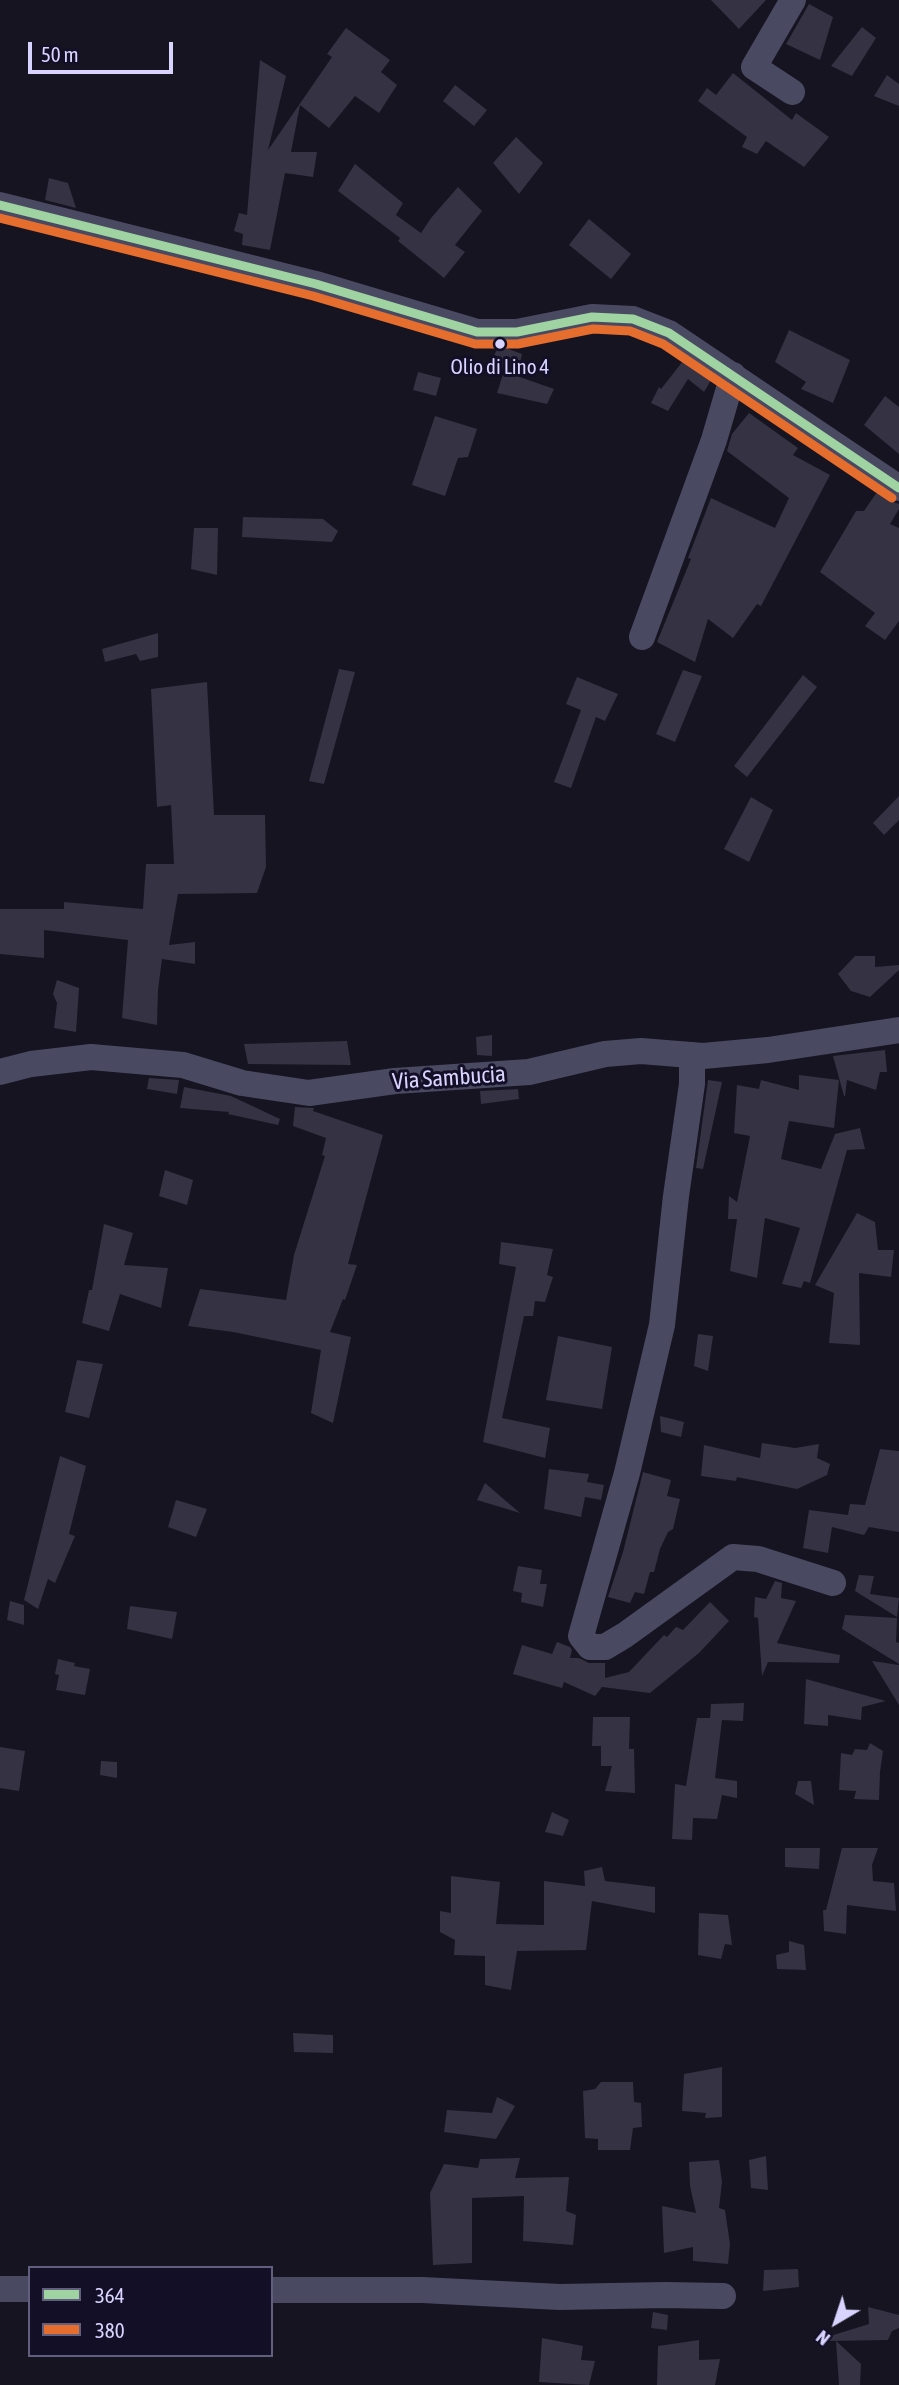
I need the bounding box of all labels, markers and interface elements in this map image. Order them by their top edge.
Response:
scale bar [32,28,177,72]
text: 50 m [41,42,79,66]
marker: Olio di Lino 4 [493,337,507,351]
place label: Olio di Lino 4 [451,354,549,380]
street label: Via Sambucia [391,1060,507,1096]
legend [28,2266,273,2357]
text: 364 [95,2283,125,2307]
north arrow [801,2287,871,2357]
text: 380 [95,2318,125,2342]
text: N [812,2326,834,2350]

